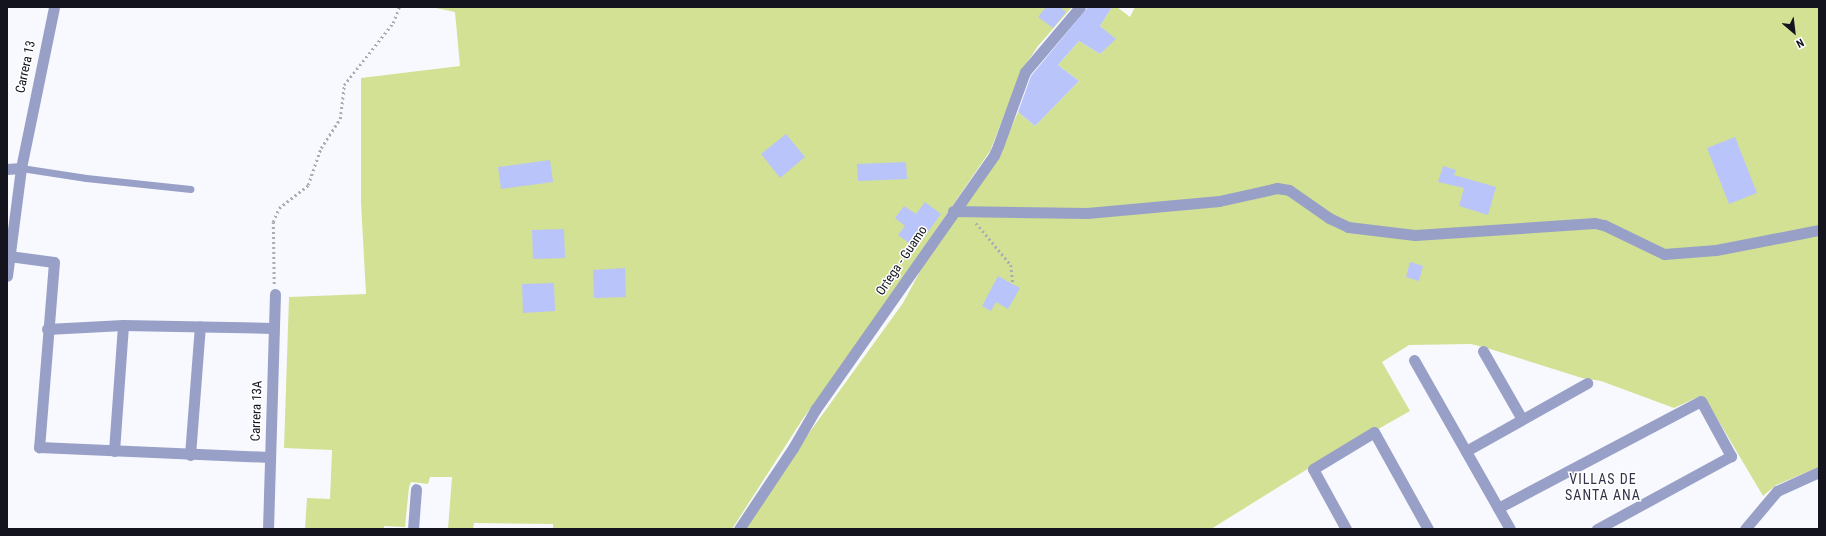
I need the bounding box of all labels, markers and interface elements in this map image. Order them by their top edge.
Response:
north arrow [1774,12,1814,52]
text: N [1794,36,1806,50]
street label: Carrera 13 [13,39,39,95]
street label: Ortega - Guamo [873,223,931,299]
street label: Carrera 13A [248,380,266,442]
district label: VILLAS DE SANTA ANA [1565,471,1641,504]

